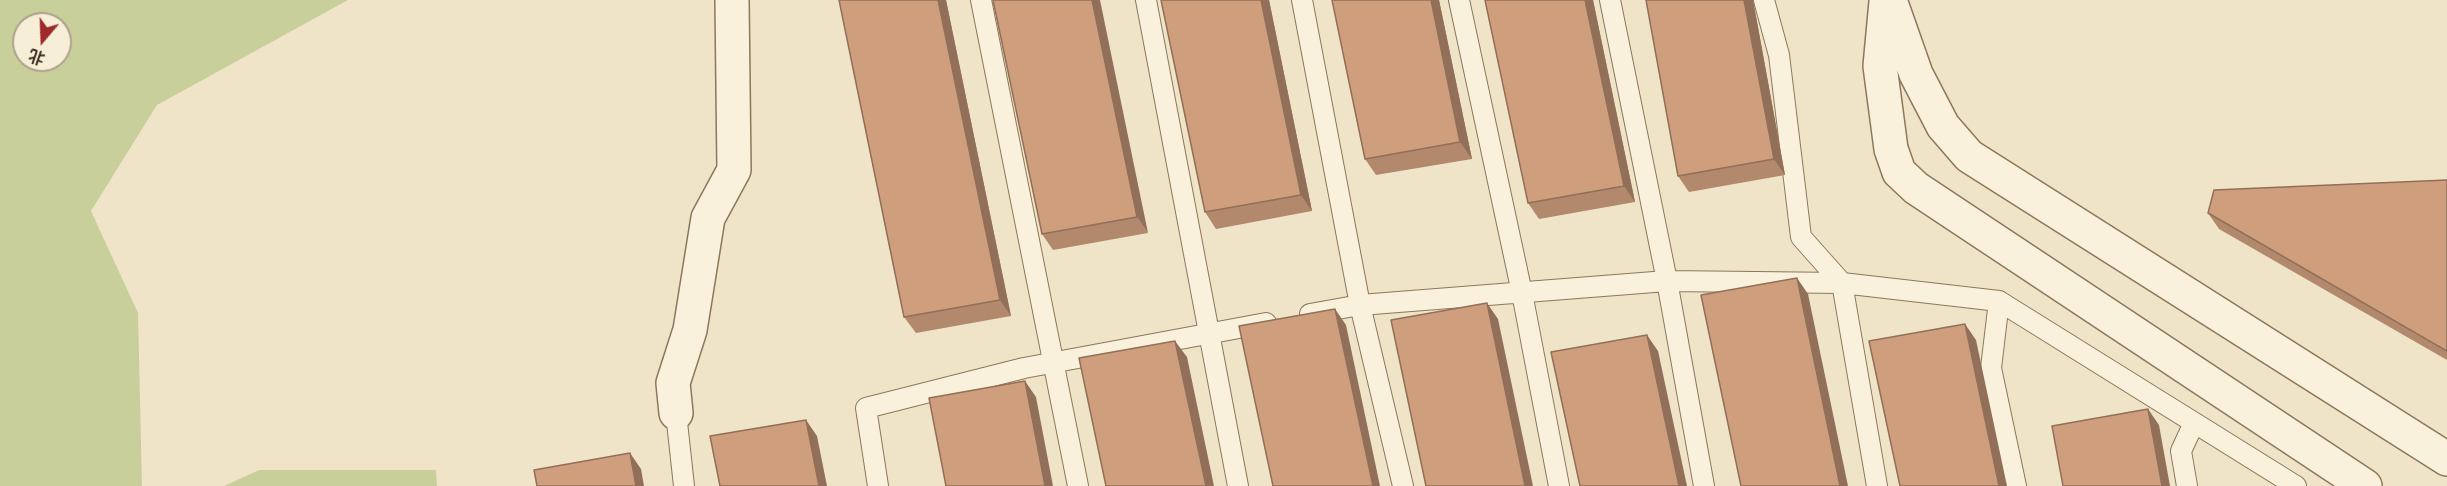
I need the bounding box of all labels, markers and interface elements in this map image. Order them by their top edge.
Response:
north arrow [12,12,72,72]
text: 北 [26,45,48,69]

